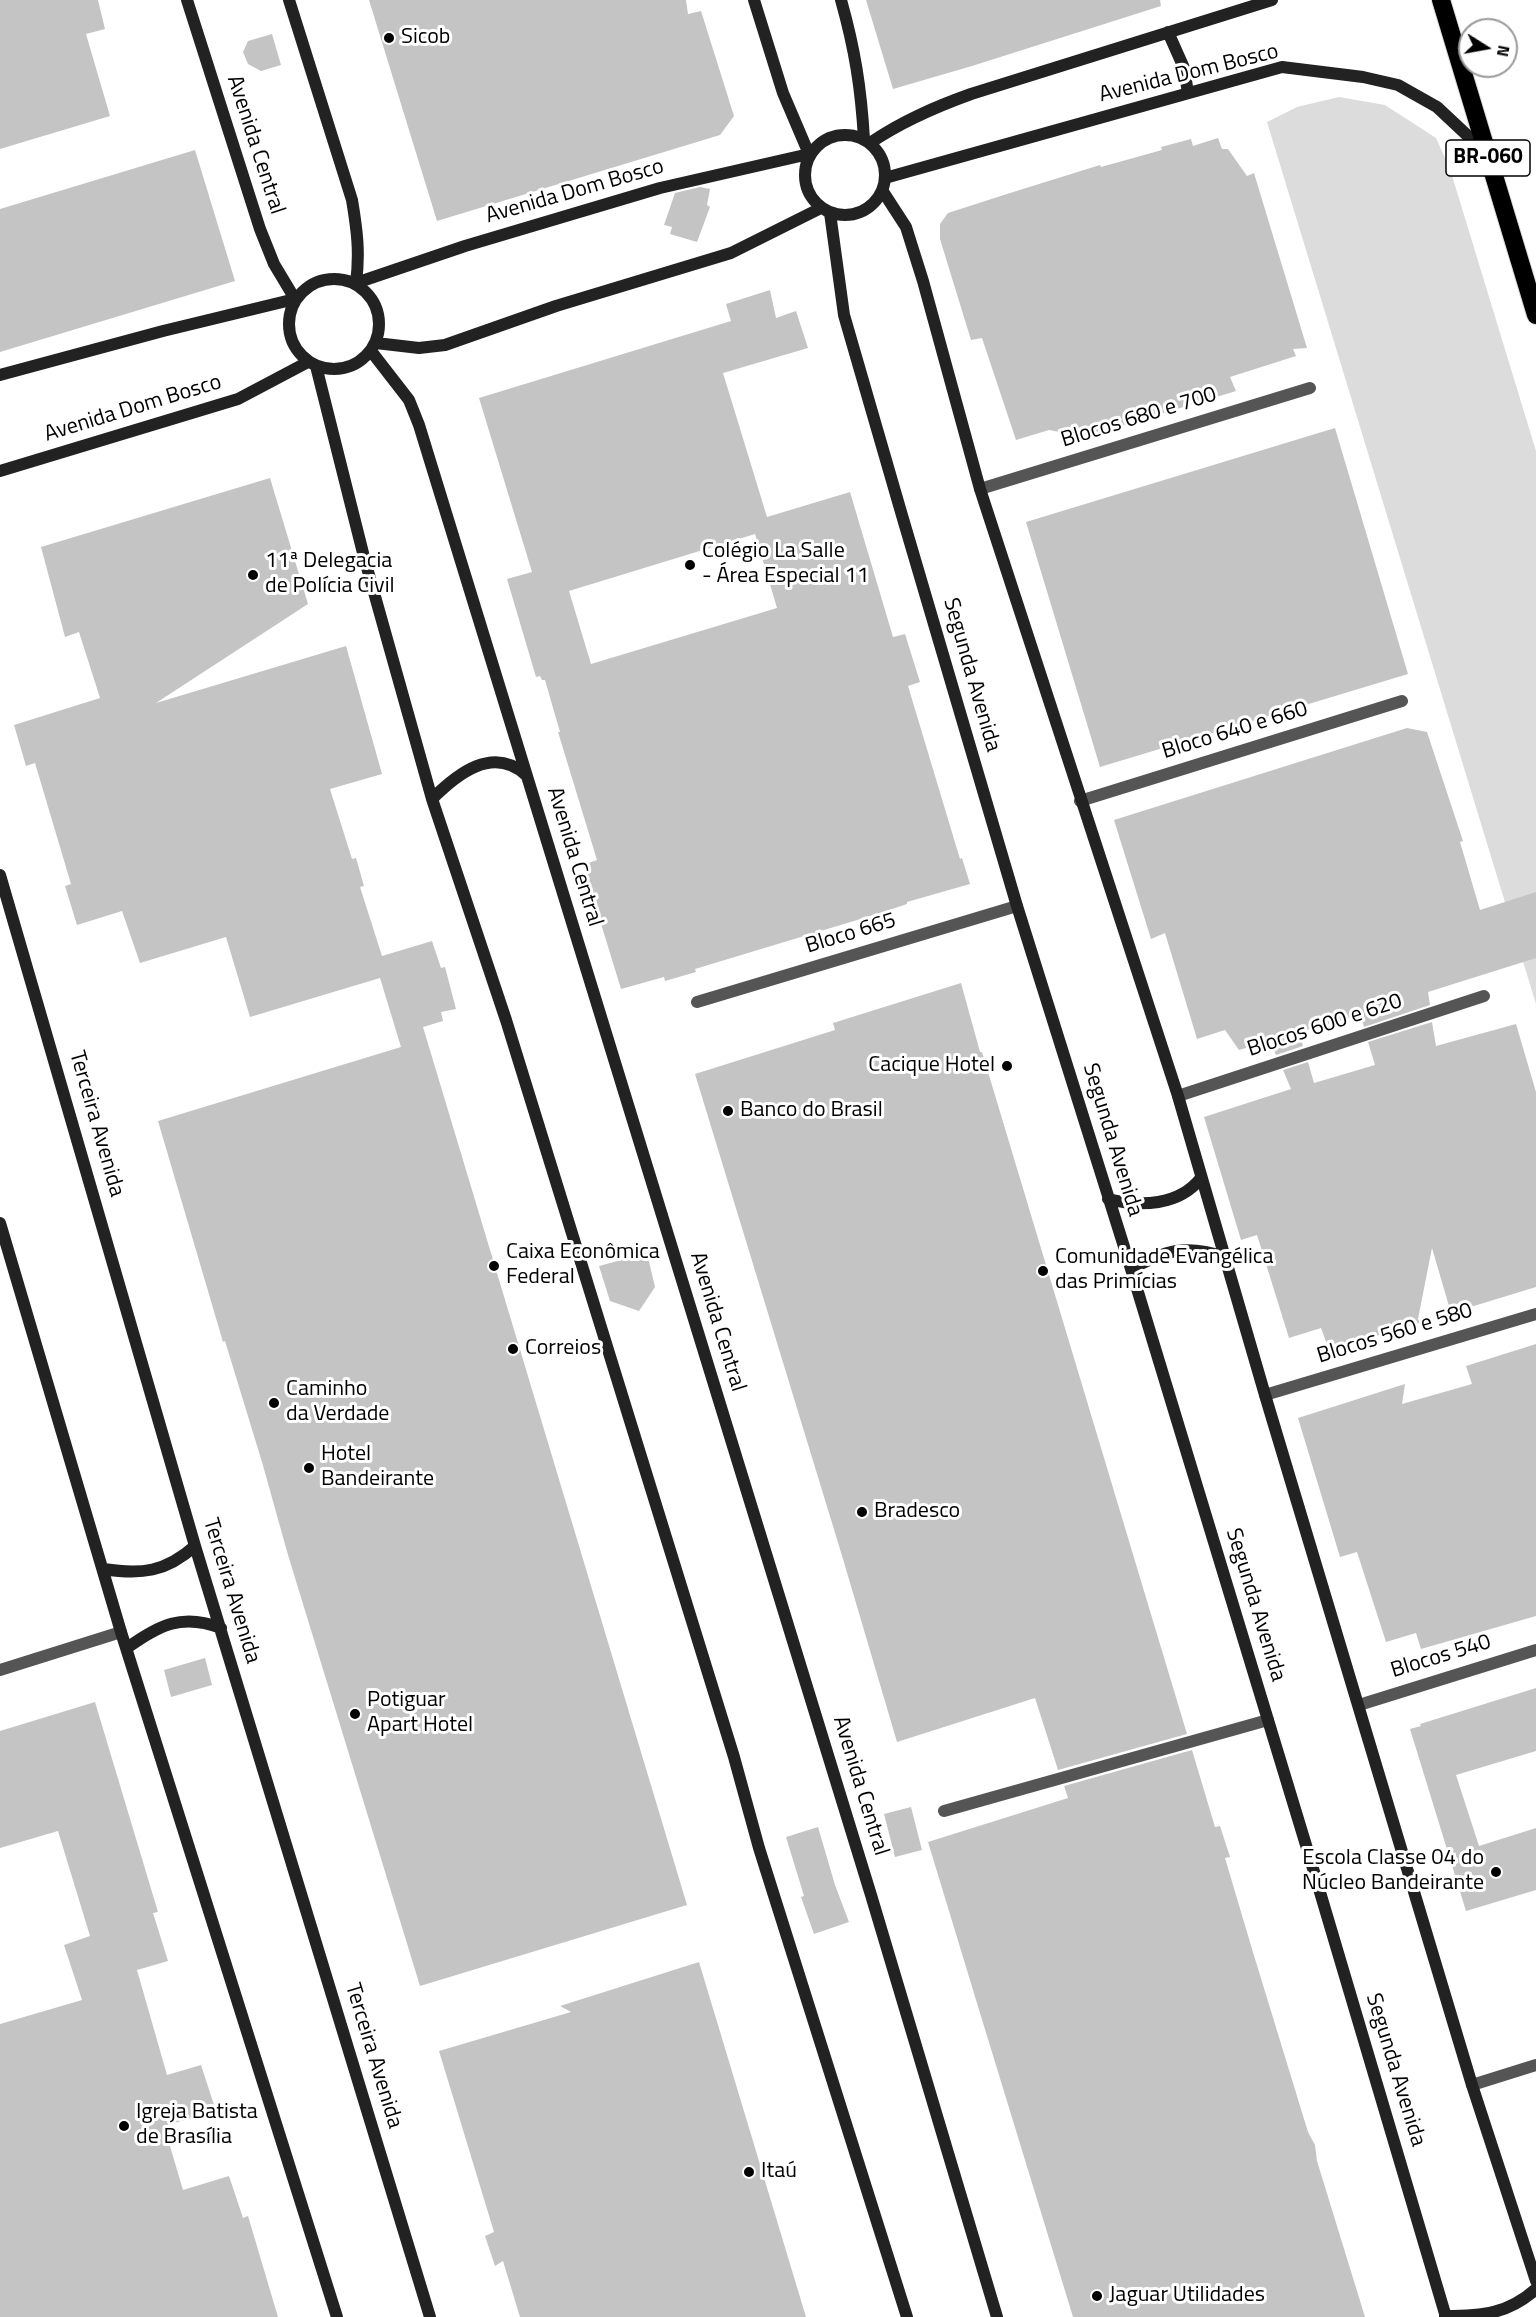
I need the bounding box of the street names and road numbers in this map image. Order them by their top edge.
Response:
street label: Avenida Dom Bosco [1097,39,1281,109]
street label: Avenida Central [220,72,290,218]
road number: BR-060 [1446,140,1530,176]
street label: Avenida Dom Bosco [483,154,667,230]
street label: Avenida Dom Bosco [41,369,225,449]
street label: Blocos 680 e 700 [1058,382,1220,454]
street label: Segunda Avenida [936,595,1006,755]
street label: Bloco 640 e 660 [1159,696,1311,766]
street label: Avenida Central [540,784,608,930]
street label: Bloco 665 [803,908,899,960]
street label: Blocos 600 e 620 [1244,989,1406,1063]
street label: Terceira Avenida [63,1048,129,1200]
street label: Segunda Avenida [1076,1060,1148,1220]
street label: Avenida Central [683,1249,751,1395]
street label: Blocos 560 e 580 [1314,1298,1476,1370]
street label: Terceira Avenida [196,1515,266,1667]
street label: Segunda Avenida [1219,1525,1291,1685]
street label: Blocos 540 [1388,1629,1494,1685]
street label: Avenida Central [826,1713,894,1859]
street label: Terceira Avenida [338,1980,408,2132]
street label: Segunda Avenida [1359,1990,1431,2150]

